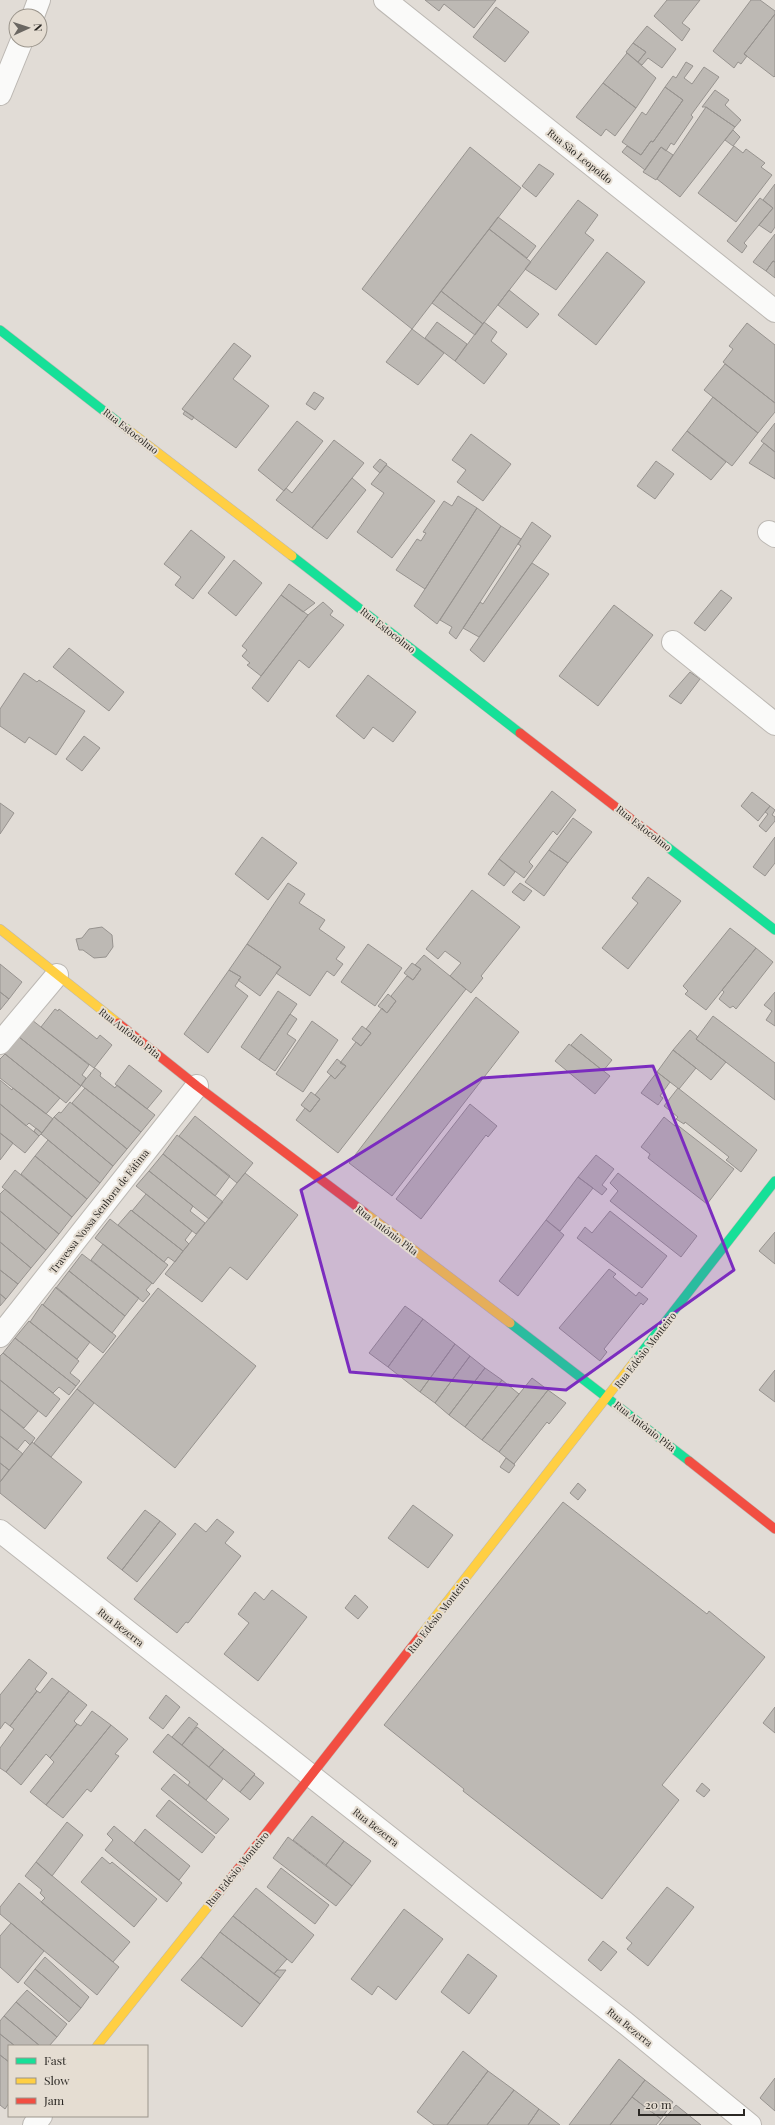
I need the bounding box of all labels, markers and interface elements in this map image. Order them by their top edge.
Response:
north arrow [8,8,48,48]
text: N [31,23,46,32]
street label: Rua São Leopoldo [545,125,616,187]
street label: Rua Estocolmo [100,405,162,457]
street label: Rua Estocolmo [357,604,419,656]
street label: Rua Estocolmo [613,802,675,854]
street label: Rua Antônio Pita [96,1004,164,1062]
street label: Travessa Nossa Senhora de Fátima [46,1146,152,1276]
street label: Rua Antônio Pita [353,1202,421,1258]
street label: Rua Edésio Monteiro [611,1309,680,1391]
street label: Rua Antônio Pita [611,1397,679,1455]
street label: Rua Edésio Monteiro [404,1574,473,1656]
street label: Rua Bezerra [95,1605,147,1649]
street label: Rua Bezerra [350,1805,402,1849]
street label: Rua Edésio Monteiro [202,1828,272,1910]
street label: Rua Bezerra [604,2004,656,2050]
legend [8,2045,148,2117]
text: Fast [44,2052,67,2068]
text: Slow [44,2072,70,2088]
scale bar [639,2091,744,2117]
text: Jam [43,2092,65,2108]
text: 20 m [645,2096,672,2112]

